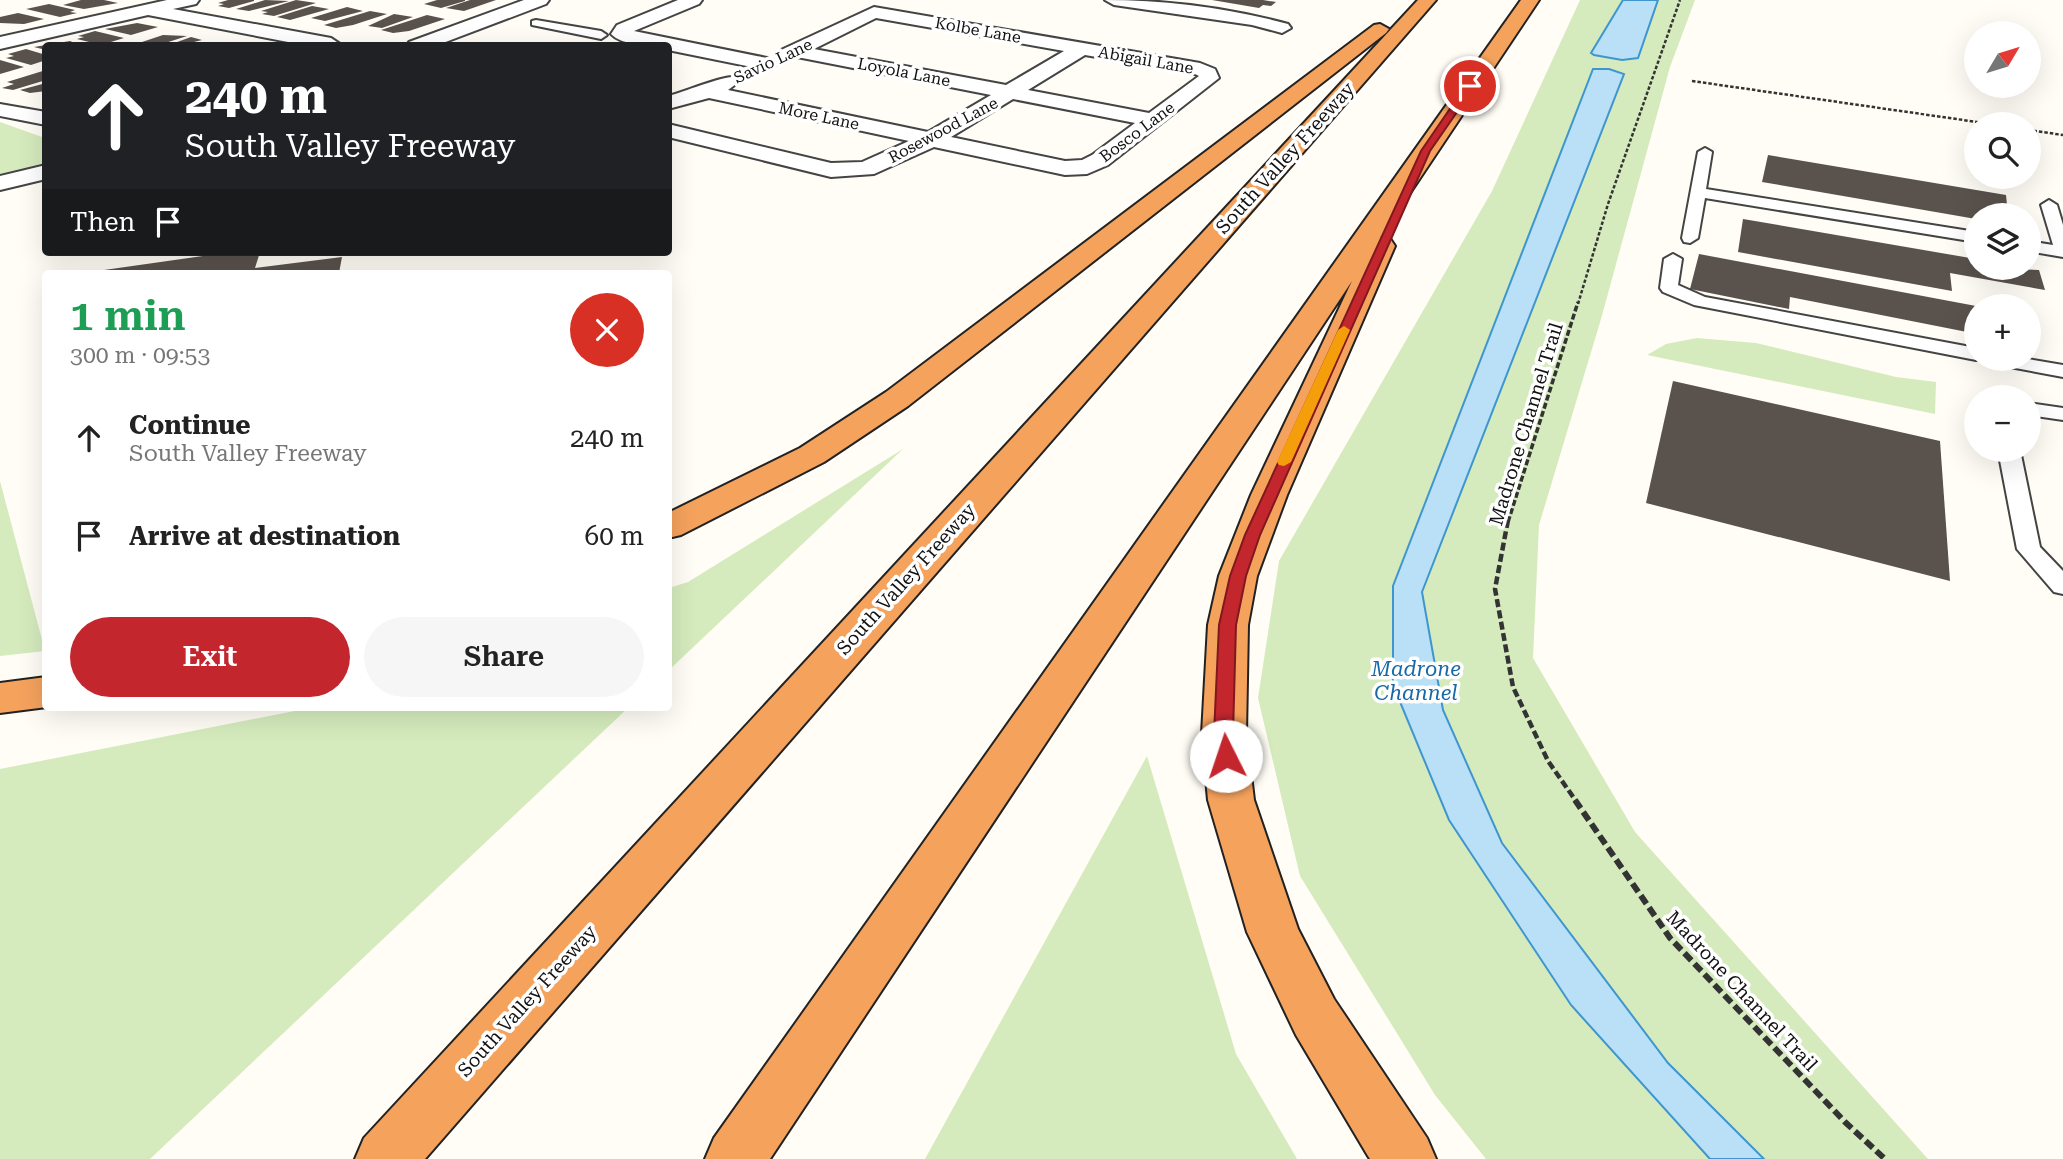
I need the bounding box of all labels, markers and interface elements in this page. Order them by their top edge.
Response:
street label: Kolbe Lane [933,13,1023,47]
north arrow [1964,21,2040,98]
map controls [1964,21,2041,462]
street label: Savio Lane [731,34,815,87]
street label: Abigail Lane [1097,42,1195,78]
street label: Loyola Lane [856,54,952,90]
pin [1440,56,1500,116]
icon: arrive [1451,67,1489,105]
text: 240 m [185,68,327,125]
icon: ahead [70,70,161,161]
street label: South Valley Freeway [1211,77,1360,239]
street label: Rosewood Lane [885,93,1001,167]
street label: More Lane [777,98,861,134]
street label: Bosco Lane [1096,98,1178,166]
button: search [1964,112,2041,189]
text: South Valley Freeway [185,127,516,165]
icon: arrive [149,203,187,241]
button: layers [1964,203,2041,280]
text: Then [70,207,135,237]
text: 1 min [70,291,186,340]
button: close [570,293,644,367]
button: + [1964,294,2041,371]
street label: Madrone Channel Trail [1484,320,1568,528]
text: 300 m · 09:53 [70,342,210,369]
button: − [1964,385,2041,462]
text: Continue [129,410,251,440]
icon: ahead [70,419,108,457]
text: 240 m [570,423,644,453]
text: South Valley Freeway [129,440,367,467]
street label: South Valley Freeway [832,498,981,660]
icon: arrive [70,517,108,555]
text: Arrive at destination [129,521,400,551]
text: 60 m [585,521,644,551]
button: Exit [70,617,350,697]
button: Share [364,617,644,697]
water label: Madrone Channel [1370,657,1461,705]
position arrow [1189,719,1263,793]
street label: Madrone Channel Trail [1662,906,1822,1076]
street label: South Valley Freeway [453,920,602,1082]

